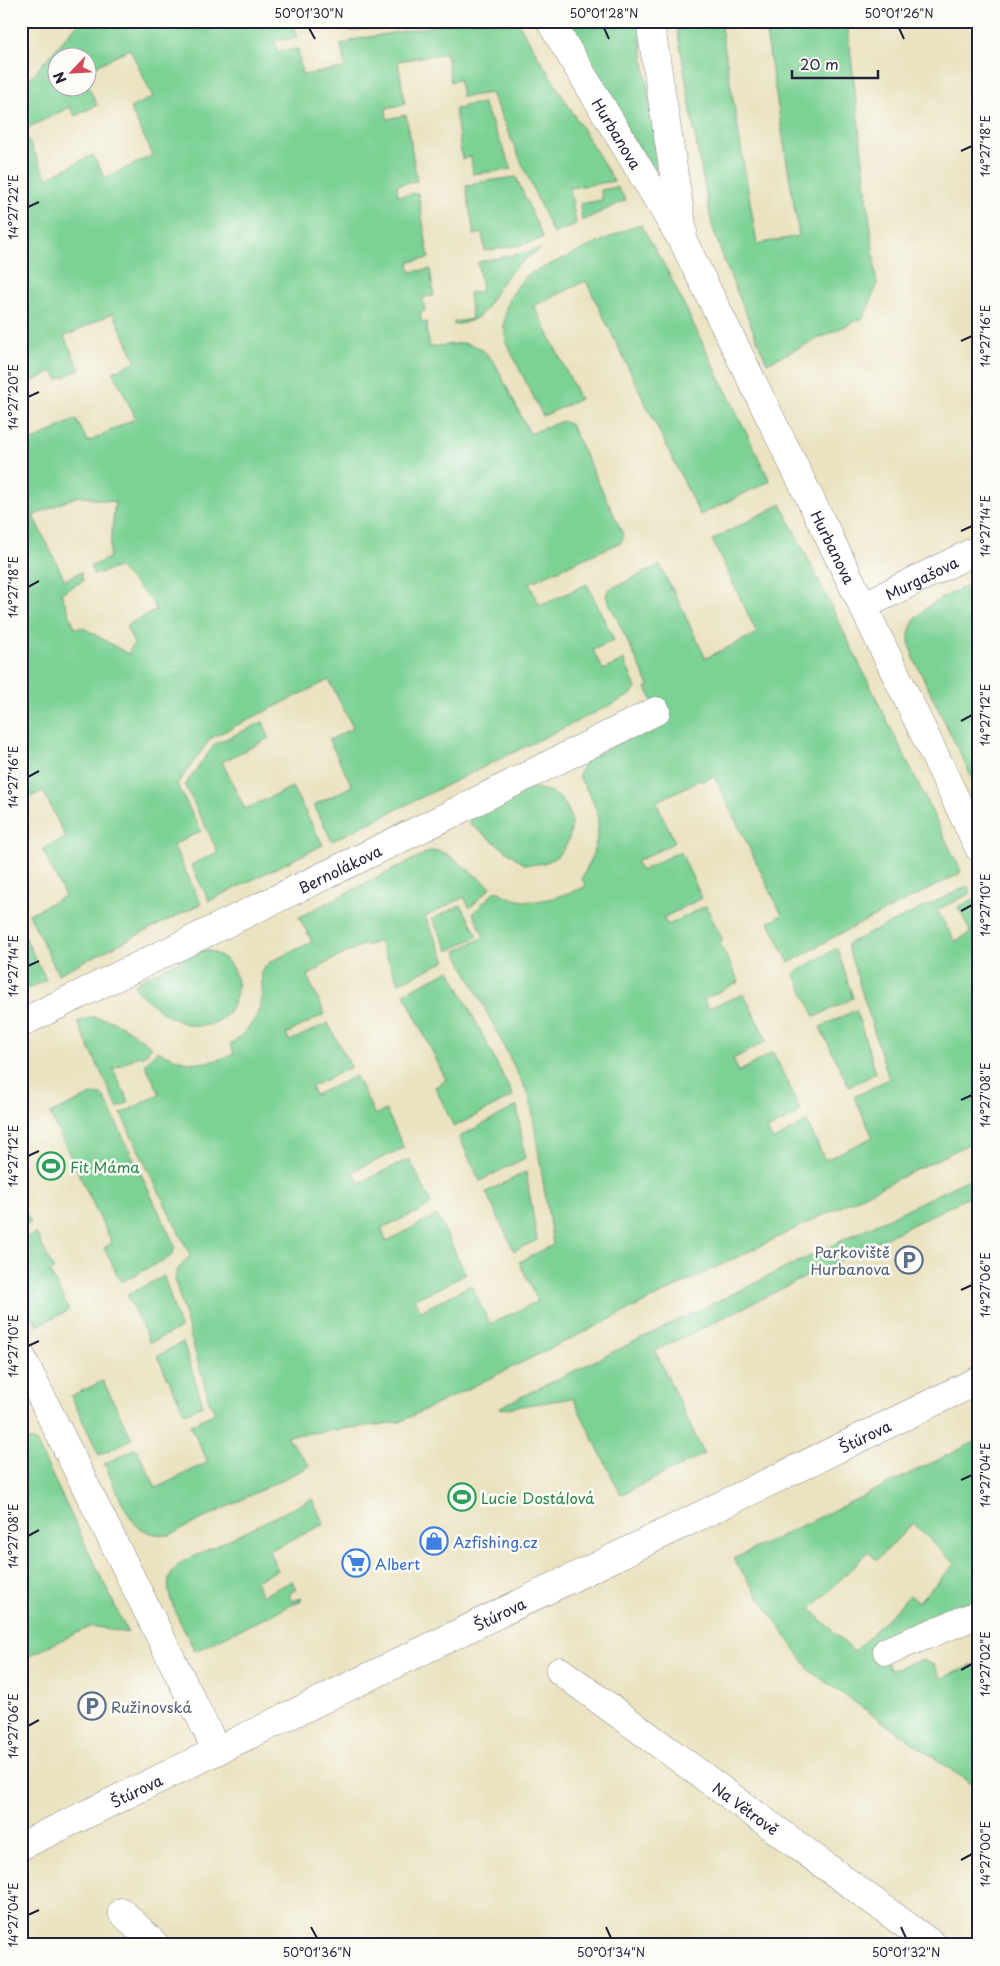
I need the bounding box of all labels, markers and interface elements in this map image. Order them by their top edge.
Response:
text: 50°01'30"N [274,4,344,22]
text: 50°01'28"N [570,4,638,22]
text: 50°01'26"N [864,4,934,22]
north arrow [48,48,98,98]
scale bar [792,48,879,80]
text: 20 m [800,52,839,75]
text: N [48,68,72,87]
street label: Hurbanova [587,93,648,174]
text: 14°27'18"E [976,115,994,177]
text: 14°27'22"E [4,175,22,239]
text: 14°27'16"E [976,305,994,367]
text: 14°27'20"E [4,364,22,430]
text: 14°27'14"E [976,495,994,557]
street label: Hurbanova [806,506,862,588]
street label: Murgašova [881,549,963,605]
text: 14°27'18"E [4,556,22,618]
text: 14°27'12"E [976,684,994,746]
text: 14°27'16"E [4,746,22,808]
street label: Bernolákova [293,838,386,899]
text: 14°27'10"E [976,874,994,936]
text: 14°27'14"E [4,935,22,997]
text: 14°27'08"E [976,1062,994,1128]
text: 14°27'12"E [4,1125,22,1187]
sports icon: Fit Máma [36,1151,66,1181]
place label: Fit Máma [70,1155,140,1178]
place label: Parkoviště Hurbanova [810,1240,891,1280]
parking icon: Parkoviště Hurbanova [894,1245,924,1275]
text: 14°27'06"E [976,1252,994,1318]
text: 14°27'10"E [4,1315,22,1377]
street label: Štúrova [835,1413,895,1458]
text: 14°27'04"E [976,1442,994,1508]
sports icon: Lucie Dostálová [447,1482,477,1512]
place label: Lucie Dostálová [481,1486,595,1509]
text: 14°27'08"E [4,1503,22,1569]
shop icon: Azfishing.cz [419,1526,449,1556]
place label: Azfishing.cz [453,1530,538,1553]
supermarket icon: Albert [341,1548,371,1578]
place label: Albert [375,1552,420,1575]
street label: Štúrova [470,1591,530,1636]
text: 14°27'02"E [976,1631,994,1697]
parking icon: Ružinovská [77,1691,107,1721]
text: 14°27'06"E [4,1693,22,1759]
place label: Ružinovská [111,1695,192,1718]
street label: Štúrova [106,1767,167,1812]
street label: Na Větrově [708,1776,784,1840]
text: 14°27'00"E [976,1821,994,1887]
text: 14°27'04"E [4,1882,22,1948]
text: 50°01'36"N [283,1943,351,1961]
text: 50°01'34"N [577,1943,645,1961]
text: 50°01'32"N [872,1943,940,1961]

